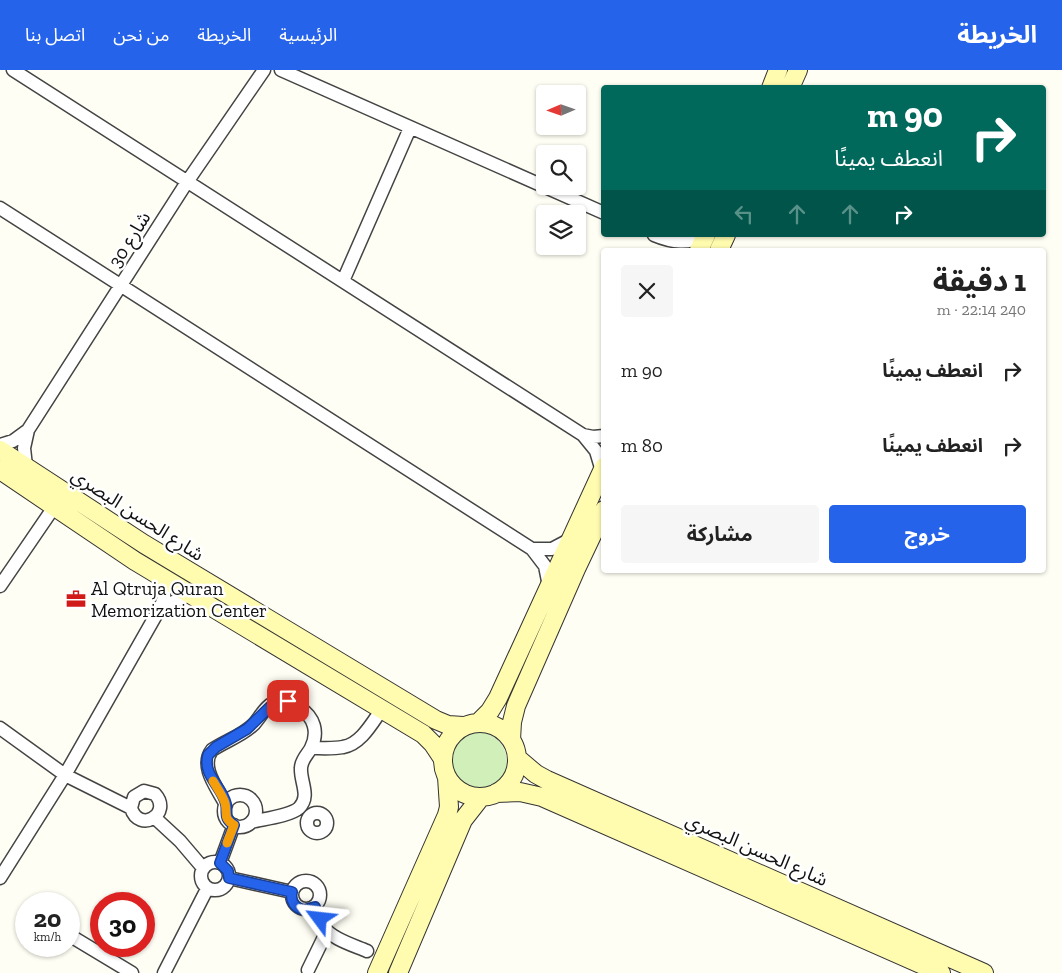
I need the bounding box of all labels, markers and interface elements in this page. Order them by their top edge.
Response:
text: الخريطة [957,20,1037,49]
text: اتصل بنا [25,24,85,46]
text: من نحن [113,24,169,46]
text: الخريطة [197,24,251,46]
text: الرئيسية [279,24,337,46]
north arrow [536,85,586,135]
map controls [536,85,586,255]
text: 90 m [867,94,943,136]
icon: right [961,105,1026,170]
button: search [536,145,586,195]
text: انعطف يمينًا [834,145,943,172]
icon: left [730,200,758,228]
icon: ahead [783,200,811,228]
icon: ahead [836,200,864,228]
icon: right [889,200,917,228]
button: layers [536,205,586,255]
street label: شارع 30 [103,207,157,273]
text: 1 دقيقة [933,263,1026,299]
button: close [621,265,673,317]
text: 240 m · 22:14 [937,300,1026,319]
icon: right [998,357,1026,385]
text: 90 m [621,359,663,382]
text: انعطف يمينًا [882,359,983,382]
icon: right [998,432,1026,460]
text: 80 m [621,434,663,457]
text: انعطف يمينًا [882,434,983,457]
street label: شارع الحسن البصري [65,463,208,569]
button: مشاركة [621,505,819,563]
button: خروج [829,505,1026,563]
place label: Al Qtruja Quran Memorization Center [91,577,267,622]
office icon: Al Qtruja Quran Memorization Center [65,588,87,610]
pin [267,680,309,722]
icon: arrive [274,687,302,715]
street label: شارع الحسن البصري [681,808,831,894]
speed limit sign: 30 [90,892,155,957]
position arrow [293,892,345,944]
text: 20 [34,903,61,933]
text: km/h [34,930,61,944]

